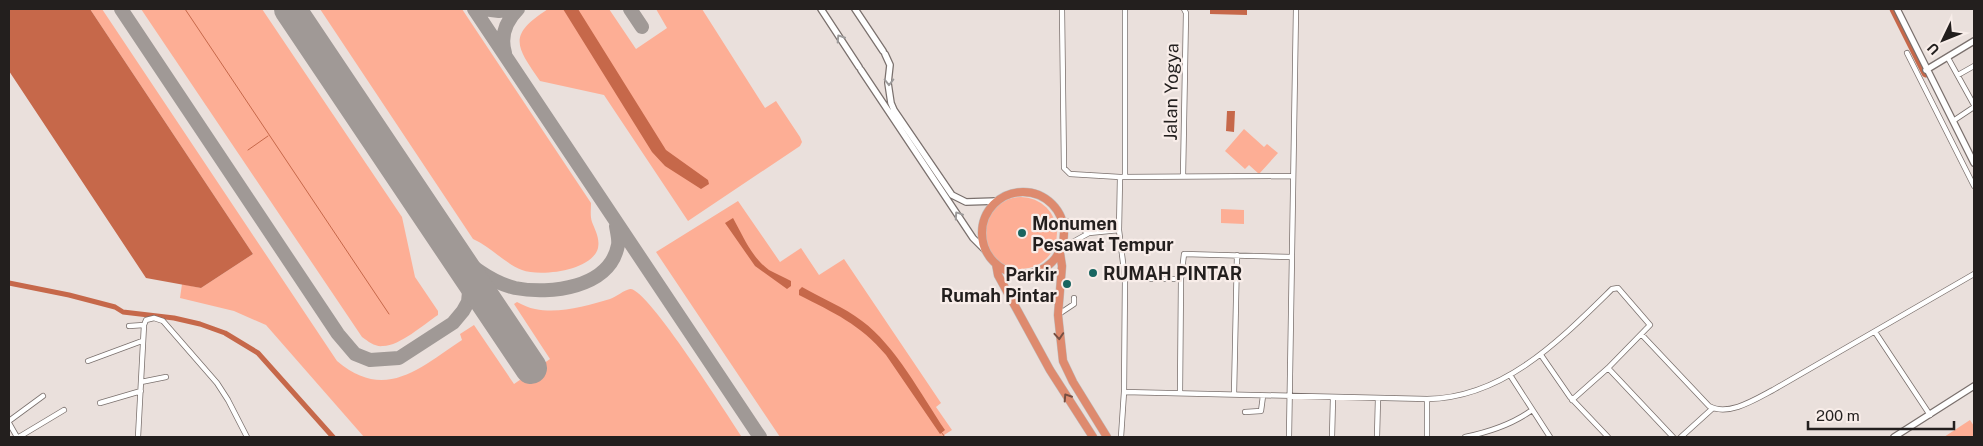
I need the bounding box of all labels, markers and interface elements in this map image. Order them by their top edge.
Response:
north arrow [1918,15,1968,65]
one-way arrow [837,34,846,43]
text: U [1924,40,1943,58]
street label: Jalan Yogya [1160,43,1182,141]
one-way arrow [884,78,894,86]
one-way arrow [955,212,964,221]
place label: Monumen Pesawat Tempur [1032,213,1174,255]
marker: Monumen Pesawat Tempur [1016,227,1028,239]
place label: RUMAH PINTAR [1103,263,1242,284]
place label: Parkir Rumah Pintar [941,264,1058,306]
marker: RUMAH PINTAR [1087,267,1099,279]
marker: Parkir Rumah Pintar [1061,278,1073,290]
one-way arrow [1053,332,1064,340]
one-way arrow [1063,393,1073,402]
scale bar [1808,398,1954,430]
text: 200 m [1816,407,1860,424]

